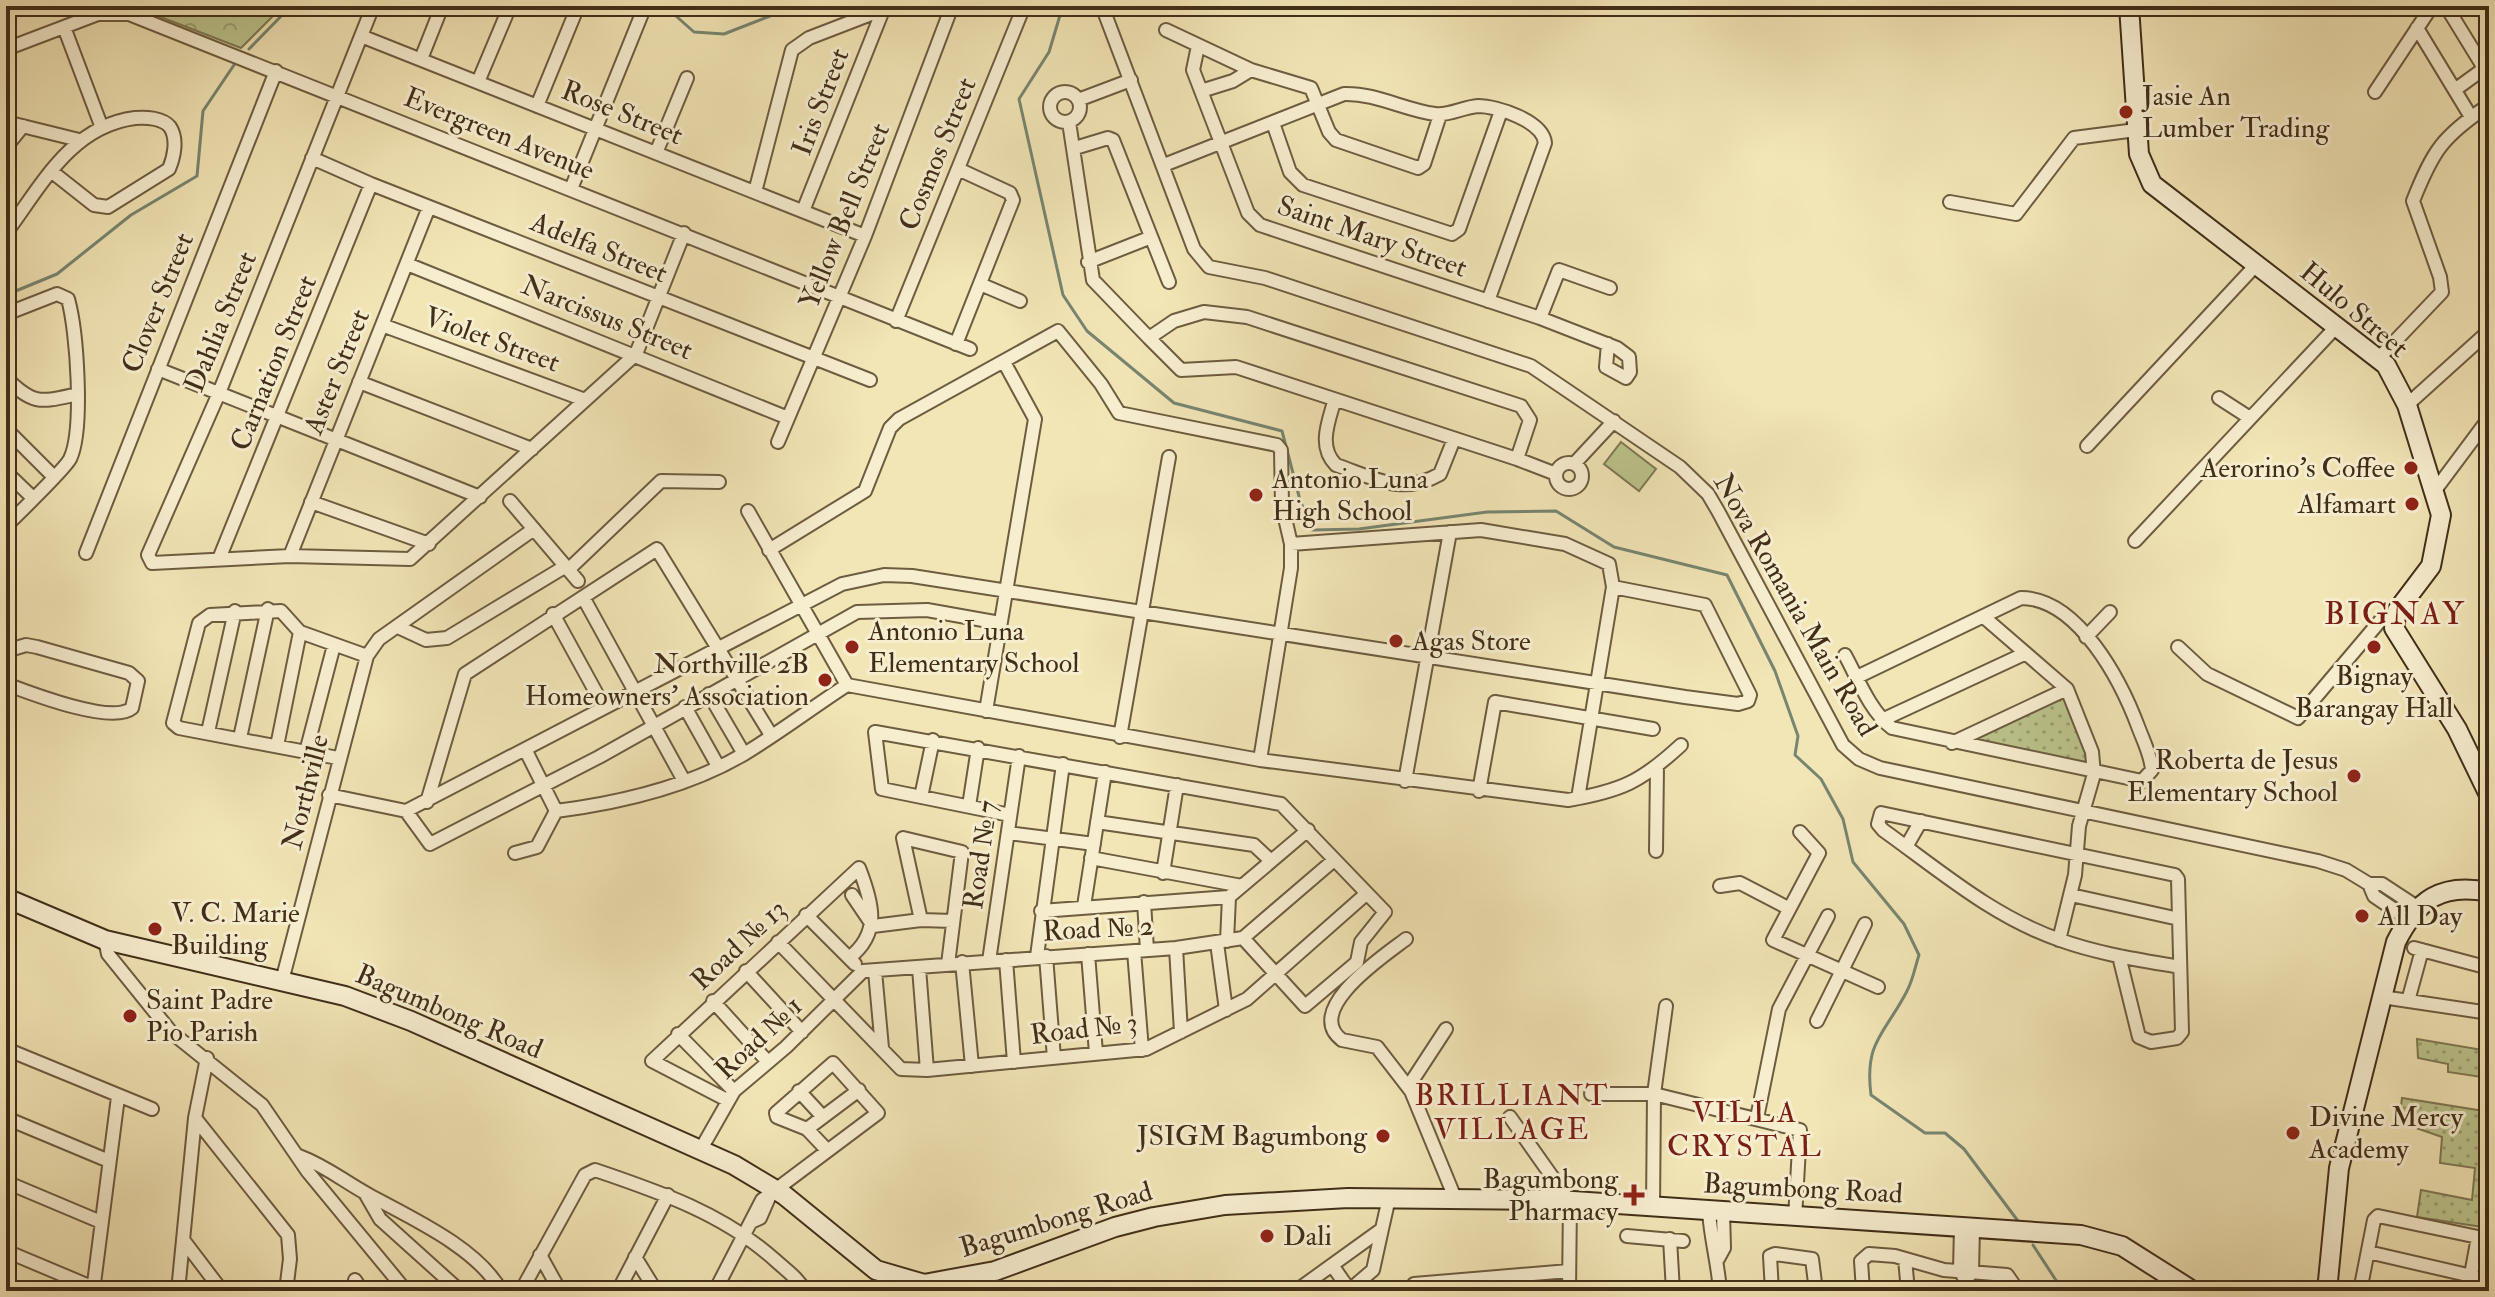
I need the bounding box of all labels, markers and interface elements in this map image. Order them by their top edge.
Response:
street label: Iris Street [785,43,857,161]
street label: Rose Street [556,73,688,153]
street label: Cosmos Street [891,73,985,235]
place label: Jasie An Lumber Trading [2141,79,2331,146]
street label: Evergreen Avenue [399,80,600,188]
marker: Jasie An Lumber Trading [2117,103,2135,121]
street label: Yellow Bell Street [792,118,898,314]
street label: Saint Mary Street [1273,188,1471,286]
street label: Adelfa Street [525,204,673,291]
street label: Clover Street [114,228,202,378]
street label: Dahlia Street [177,247,265,397]
street label: Hulo Street [2293,254,2415,366]
street label: Narcissus Street [516,268,698,368]
street label: Carnation Street [223,270,325,456]
street label: Violet Street [419,299,565,381]
street label: Aster Street [296,304,378,441]
place label: Aerorino's Coffee [2199,451,2395,486]
marker: Aerorino's Coffee [2402,459,2420,477]
place label: Antonio Luna High School [1271,462,1429,529]
street label: Nova Romania Main Road [1705,467,1885,743]
marker: Antonio Luna High School [1247,486,1265,504]
place label: Alfamart [2297,487,2396,522]
marker: Alfamart [2403,495,2421,513]
district label: BIGNAY [2324,594,2466,634]
place label: Antonio Luna Elementary School [867,614,1079,681]
place label: Agas Store [1411,624,1531,659]
marker: Agas Store [1387,632,1405,650]
marker: Antonio Luna Elementary School [843,638,861,656]
marker: Bignay Barangay Hall [2365,638,2383,656]
place label: Northville 2B Homeowners' Association [525,647,809,714]
place label: Bignay Barangay Hall [2295,659,2453,726]
marker: Northville 2B Homeowners' Association [816,671,834,689]
street label: Northville [275,731,337,853]
place label: Roberta de Jesus Elementary School [2127,743,2338,810]
marker: Roberta de Jesus Elementary School [2345,767,2363,785]
street label: Road № 7 [956,798,1006,912]
street label: Road № 13 [684,892,794,998]
place label: V. C. Marie Building [171,896,300,963]
place label: All Day [2377,899,2463,934]
marker: All Day [2353,907,2371,925]
street label: Road № 2 [1042,909,1154,949]
marker: V. C. Marie Building [146,920,164,938]
street label: Bagumbong Road [350,957,548,1067]
place label: Saint Padre Pio Parish [146,983,273,1050]
street label: Road № 1 [708,989,810,1087]
street label: Road № 3 [1028,1005,1140,1053]
marker: Saint Padre Pio Parish [121,1007,139,1025]
district label: BRILLIANT VILLAGE [1414,1077,1610,1148]
district label: VILLA CRYSTAL [1667,1094,1823,1165]
place label: Divine Mercy Academy [2308,1100,2464,1167]
place label: JSIGM Bagumbong [1136,1119,1368,1154]
marker: Divine Mercy Academy [2284,1124,2302,1142]
marker: JSIGM Bagumbong [1374,1127,1392,1145]
place label: Bagumbong Pharmacy [1483,1162,1619,1229]
street label: Bagumbong Road [1702,1166,1904,1212]
street label: Bagumbong Road [955,1174,1157,1266]
marker: Bagumbong Pharmacy [1625,1186,1643,1204]
place label: Dali [1283,1219,1332,1254]
marker: Dali [1258,1227,1276,1245]

